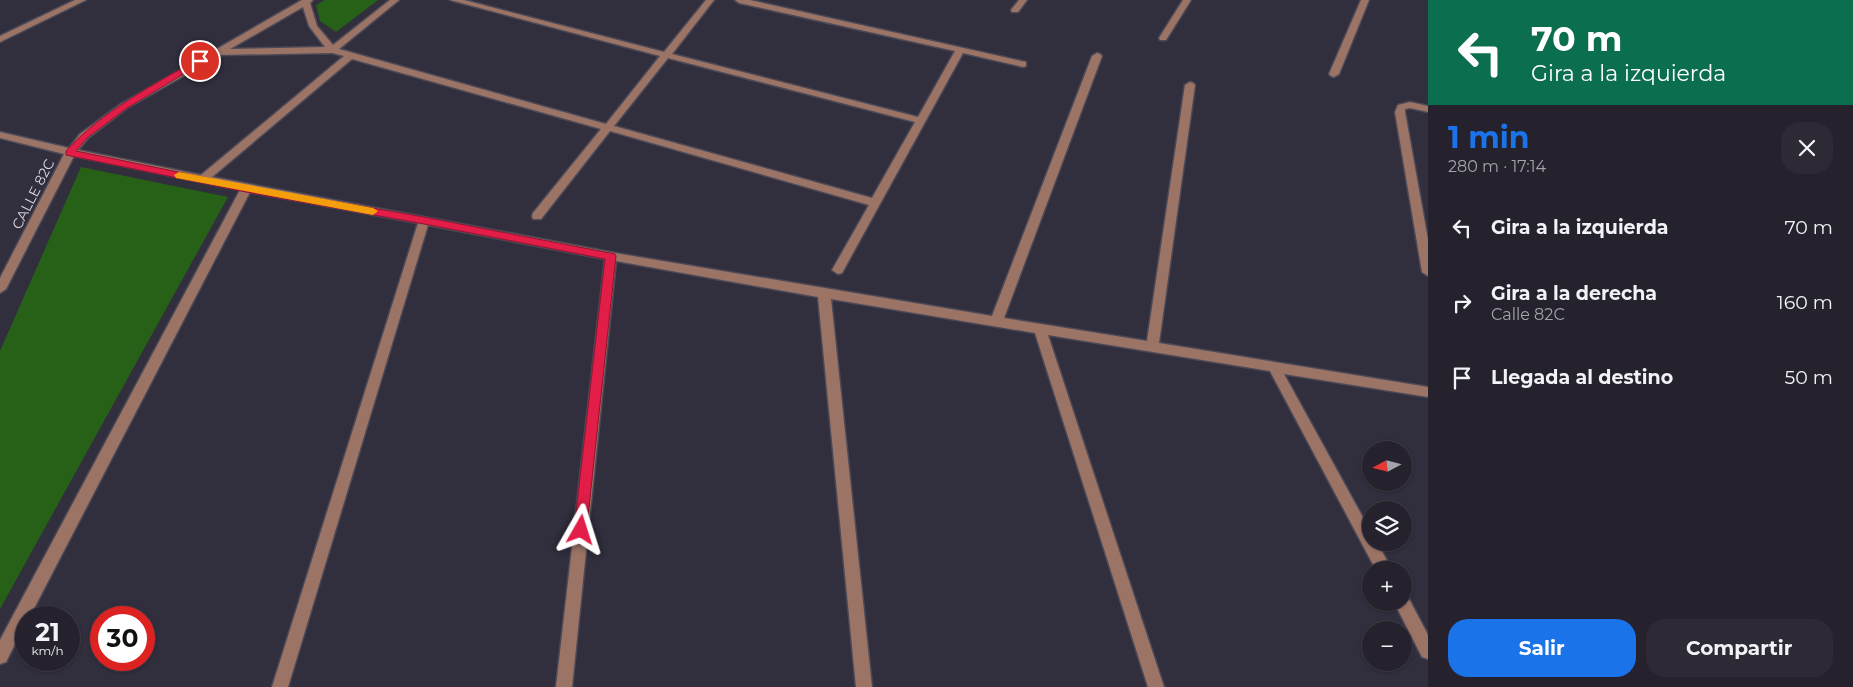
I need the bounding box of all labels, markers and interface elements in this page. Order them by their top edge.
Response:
text: 70 m [1531,17,1622,60]
icon: left [1448,20,1513,85]
pin [179,40,221,82]
icon: arrive [186,47,214,75]
text: Gira a la izquierda [1531,60,1726,87]
text: 1 min [1448,119,1529,156]
button: close [1781,122,1833,174]
street label: CALLE 82C [8,156,58,232]
text: 280 m · 17:14 [1448,157,1546,176]
icon: left [1448,214,1476,242]
text: Gira a la izquierda [1491,216,1669,239]
text: 70 m [1784,216,1833,239]
text: Gira a la derecha [1491,282,1657,305]
icon: right [1448,289,1476,317]
text: 160 m [1777,291,1833,314]
text: Calle 82C [1491,305,1565,324]
icon: arrive [1448,364,1476,392]
text: Llegada al destino [1491,366,1673,389]
text: 50 m [1785,366,1833,389]
north arrow [1362,441,1412,491]
map controls [1362,441,1412,671]
button: layers [1362,501,1412,551]
position arrow [554,503,606,555]
button: + [1362,561,1412,611]
speed limit sign: 30 [90,606,155,671]
text: 21 [35,617,60,647]
button: Salir [1448,619,1636,677]
button: Compartir [1646,619,1833,677]
button: − [1362,621,1412,671]
text: km/h [31,643,64,658]

